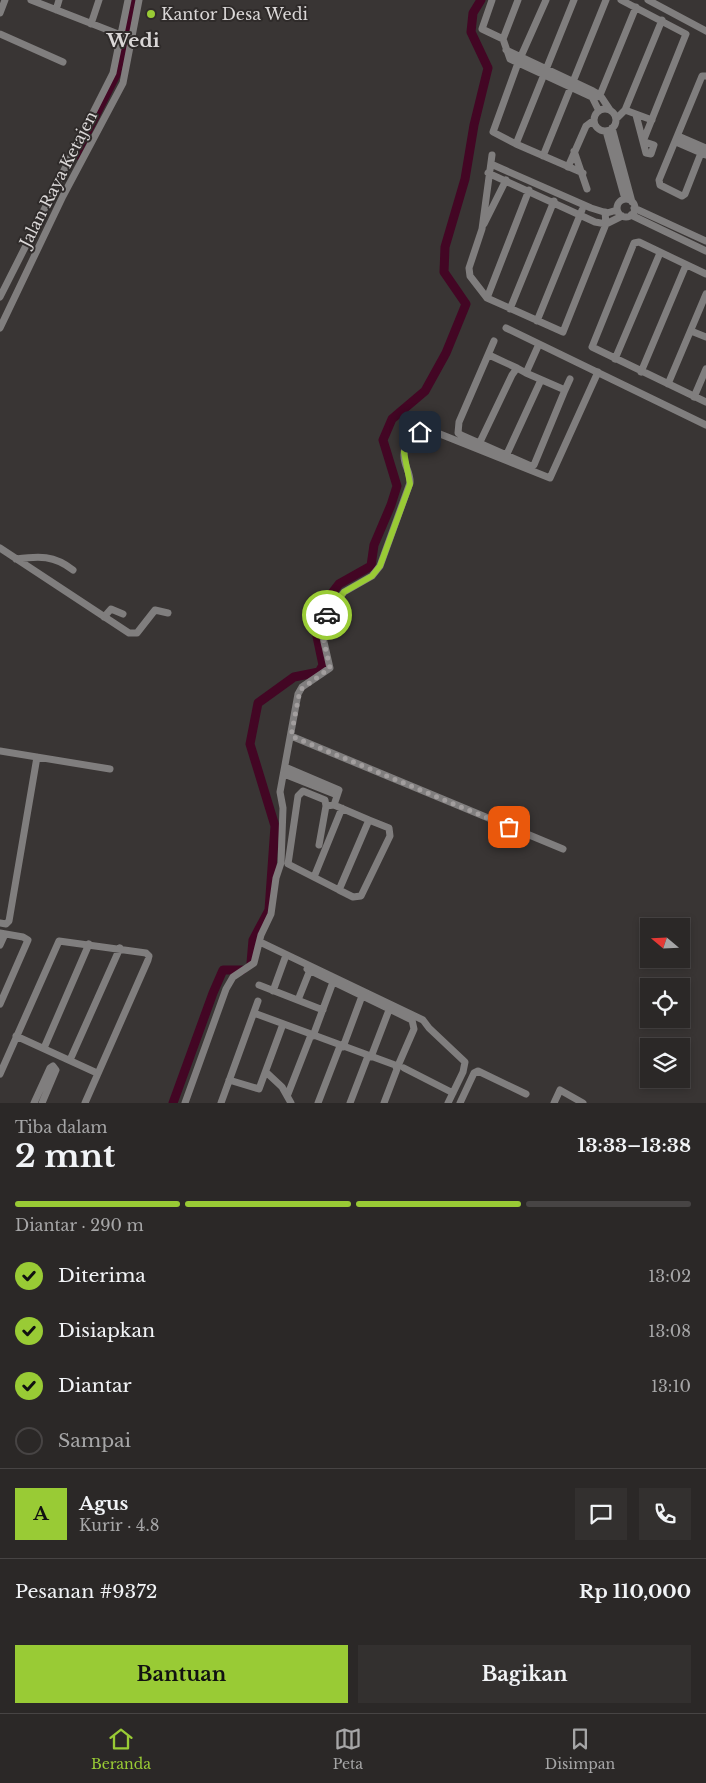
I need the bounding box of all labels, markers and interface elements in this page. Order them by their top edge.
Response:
place label: Kantor Desa Wedi [161,4,308,24]
marker: Kantor Desa Wedi [145,8,157,20]
district label: Wedi [105,29,160,52]
street label: Jalan Raya Ketajen [14,108,101,252]
pin [399,411,441,453]
icon: home [406,418,434,446]
courier [302,590,352,640]
icon: car [313,601,341,629]
pin [488,806,530,848]
icon: bag [495,813,523,841]
north arrow [640,918,690,968]
map controls [640,918,690,1088]
button: locate [640,978,690,1028]
button: layers [640,1038,690,1088]
text: Tiba dalam [15,1117,107,1137]
text: 13:33–13:38 [577,1134,691,1157]
text: 2 mnt [15,1136,115,1176]
text: Diantar · 290 m [15,1215,144,1235]
icon: check [15,1262,43,1290]
text: Diterima [58,1264,146,1287]
text: 13:02 [648,1266,691,1286]
icon: check [15,1317,43,1345]
text: Disiapkan [58,1319,155,1342]
text: 13:08 [648,1321,691,1341]
icon: check [15,1372,43,1400]
text: Diantar [58,1374,132,1397]
text: 13:10 [651,1376,691,1396]
text: Sampai [58,1429,131,1452]
button: chat [575,1488,627,1540]
button: phone [639,1488,691,1540]
text: Agus [79,1492,128,1515]
text: A [33,1502,49,1525]
text: Kurir · 4.8 [79,1515,159,1535]
text: Pesanan #9372 [15,1580,158,1603]
text: Rp 110,000 [579,1580,691,1603]
button: Bantuan [15,1645,348,1703]
button: Bagikan [358,1645,691,1703]
tab: Beranda [91,1725,151,1773]
tab: Peta [333,1725,363,1773]
tab: Disimpan [545,1725,615,1773]

